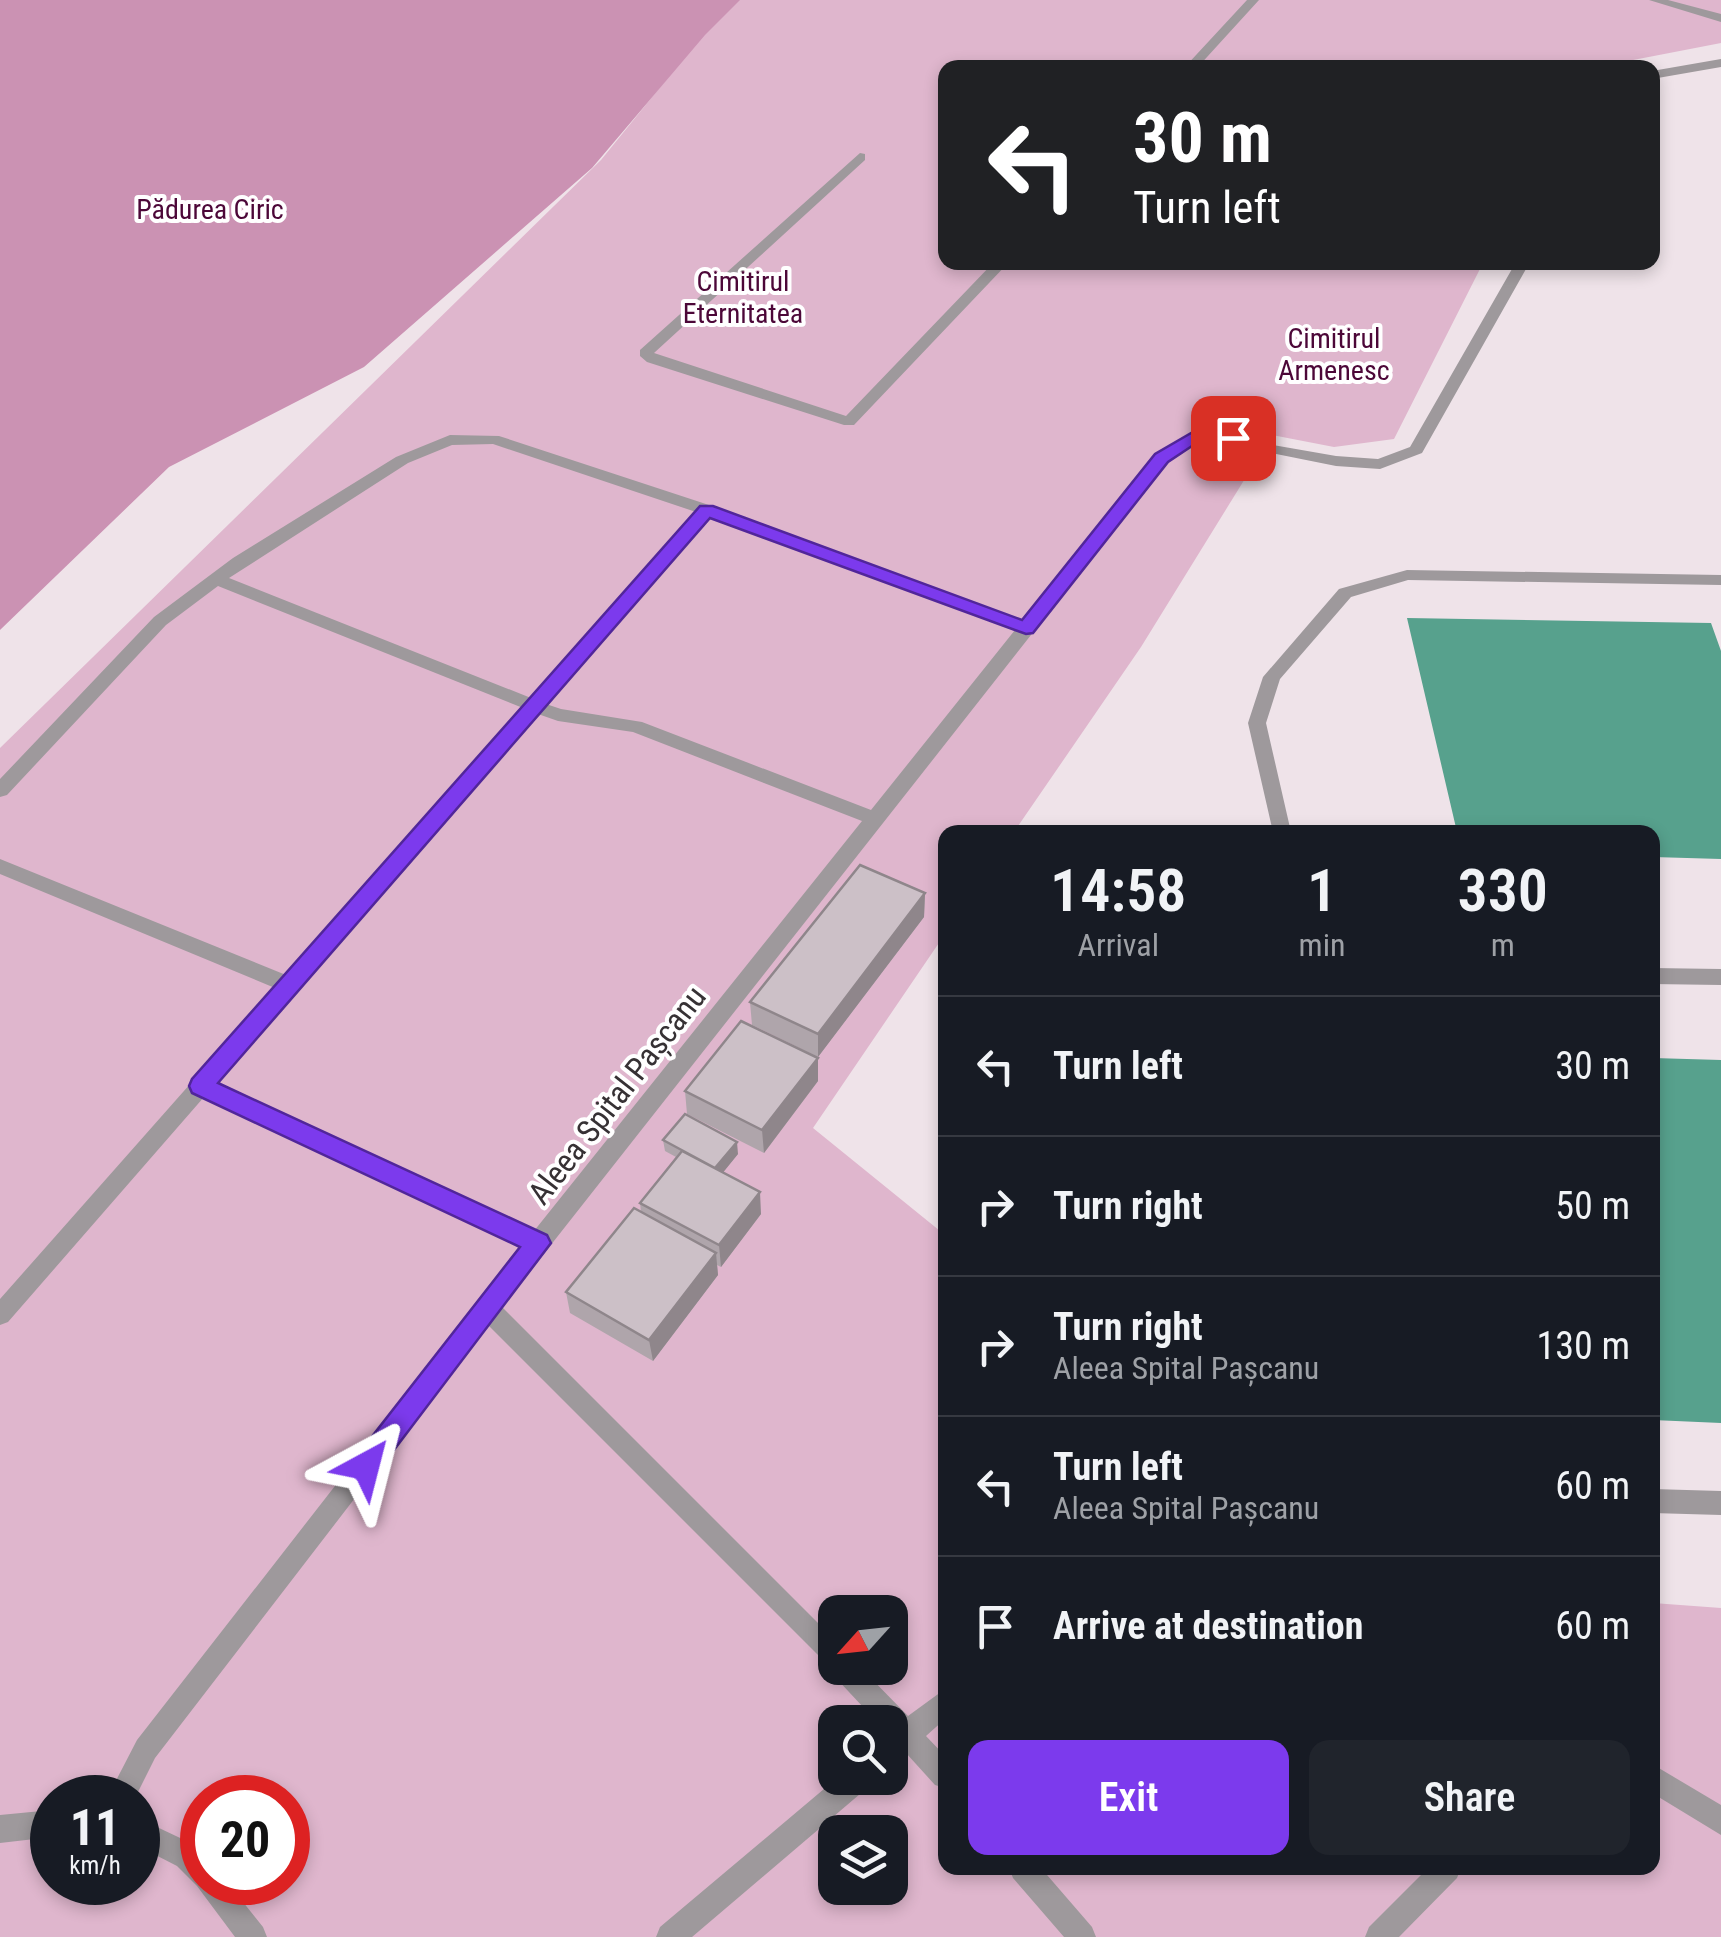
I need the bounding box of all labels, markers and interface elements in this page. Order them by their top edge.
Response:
text: 30 m [1133,97,1272,179]
icon: left [968,100,1098,230]
text: Turn left [1133,181,1281,234]
park label: Pădurea Ciric [136,193,284,226]
park label: Cimitirul Eternitatea [683,265,803,330]
park label: Cimitirul Armenesc [1278,322,1390,387]
pin [1191,396,1276,481]
icon: arrive [1206,411,1261,466]
text: 14:58 [1050,855,1187,926]
text: 1 [1307,855,1337,926]
text: 330 [1457,855,1548,926]
text: Arrival [1078,926,1159,964]
text: min [1299,926,1345,964]
text: m [1491,926,1515,964]
street label: Aleea Spital Pașcanu [520,978,714,1212]
icon: left [968,1039,1023,1094]
text: Turn left [1053,1044,1183,1088]
text: 30 m [1555,1044,1630,1088]
icon: right [968,1179,1023,1234]
text: Turn right [1053,1184,1203,1228]
text: 50 m [1555,1184,1630,1228]
text: Turn right [1053,1305,1203,1349]
icon: right [968,1319,1023,1374]
text: 130 m [1536,1324,1630,1368]
text: Aleea Spital Pașcanu [1053,1349,1319,1387]
position arrow [314,1414,418,1518]
text: Turn left [1053,1445,1183,1489]
icon: left [968,1459,1023,1514]
text: 60 m [1555,1464,1630,1508]
text: Aleea Spital Pașcanu [1053,1489,1319,1527]
north arrow [818,1595,908,1685]
map controls [818,1595,908,1905]
icon: arrive [968,1599,1023,1654]
text: Arrive at destination [1053,1604,1363,1648]
text: 60 m [1555,1604,1630,1648]
button: search [818,1705,908,1795]
button: Exit [968,1740,1289,1855]
button: Share [1309,1740,1630,1855]
speed limit sign: 20 [180,1775,310,1905]
text: 11 [70,1799,120,1857]
button: layers [818,1815,908,1905]
text: km/h [69,1851,121,1880]

